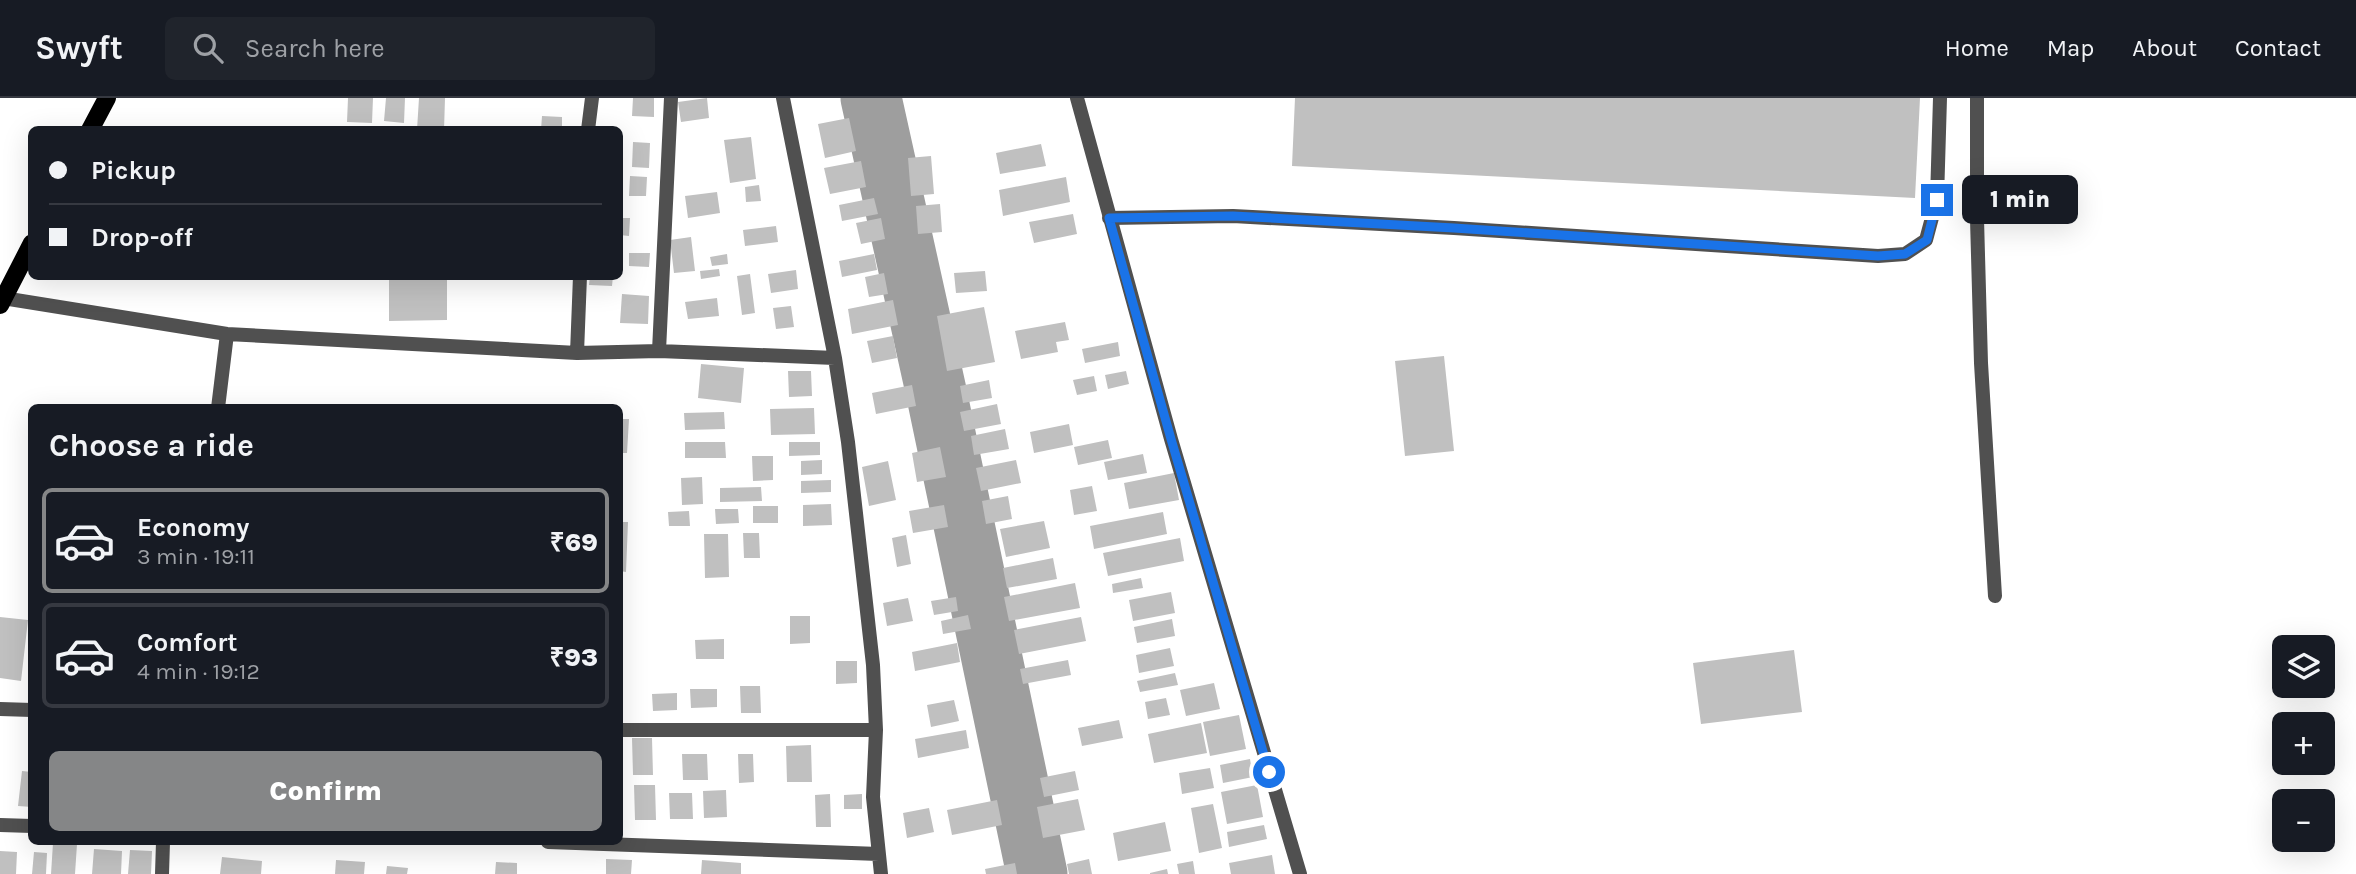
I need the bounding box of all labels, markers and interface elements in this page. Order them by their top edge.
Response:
search box [165,17,655,80]
text: Swyft [35,29,123,67]
icon: search [189,29,227,67]
text: Search here [245,33,385,64]
text: Home [1945,34,2009,62]
text: Map [2047,34,2094,62]
text: About [2132,34,2197,62]
text: Contact [2235,34,2321,62]
text: Pickup [91,155,176,186]
callout: 1 min [1962,176,2077,224]
route end [1921,184,1953,216]
text: 1 min [1990,186,2050,213]
text: Drop-off [91,222,193,253]
text: Choose a ride [49,427,254,464]
icon: car [53,509,116,572]
text: Economy [137,512,249,543]
text: ₹69 [550,527,598,558]
text: 3 min · 19:11 [137,543,255,570]
icon: car [53,624,116,687]
text: Comfort [137,627,238,658]
map controls [2272,635,2335,852]
button: layers [2272,635,2335,698]
text: ₹93 [549,642,598,673]
text: 4 min · 19:12 [137,658,260,685]
button: + [2272,712,2335,775]
button: Confirm [49,751,602,831]
route start [1253,756,1285,788]
button: − [2272,789,2335,852]

